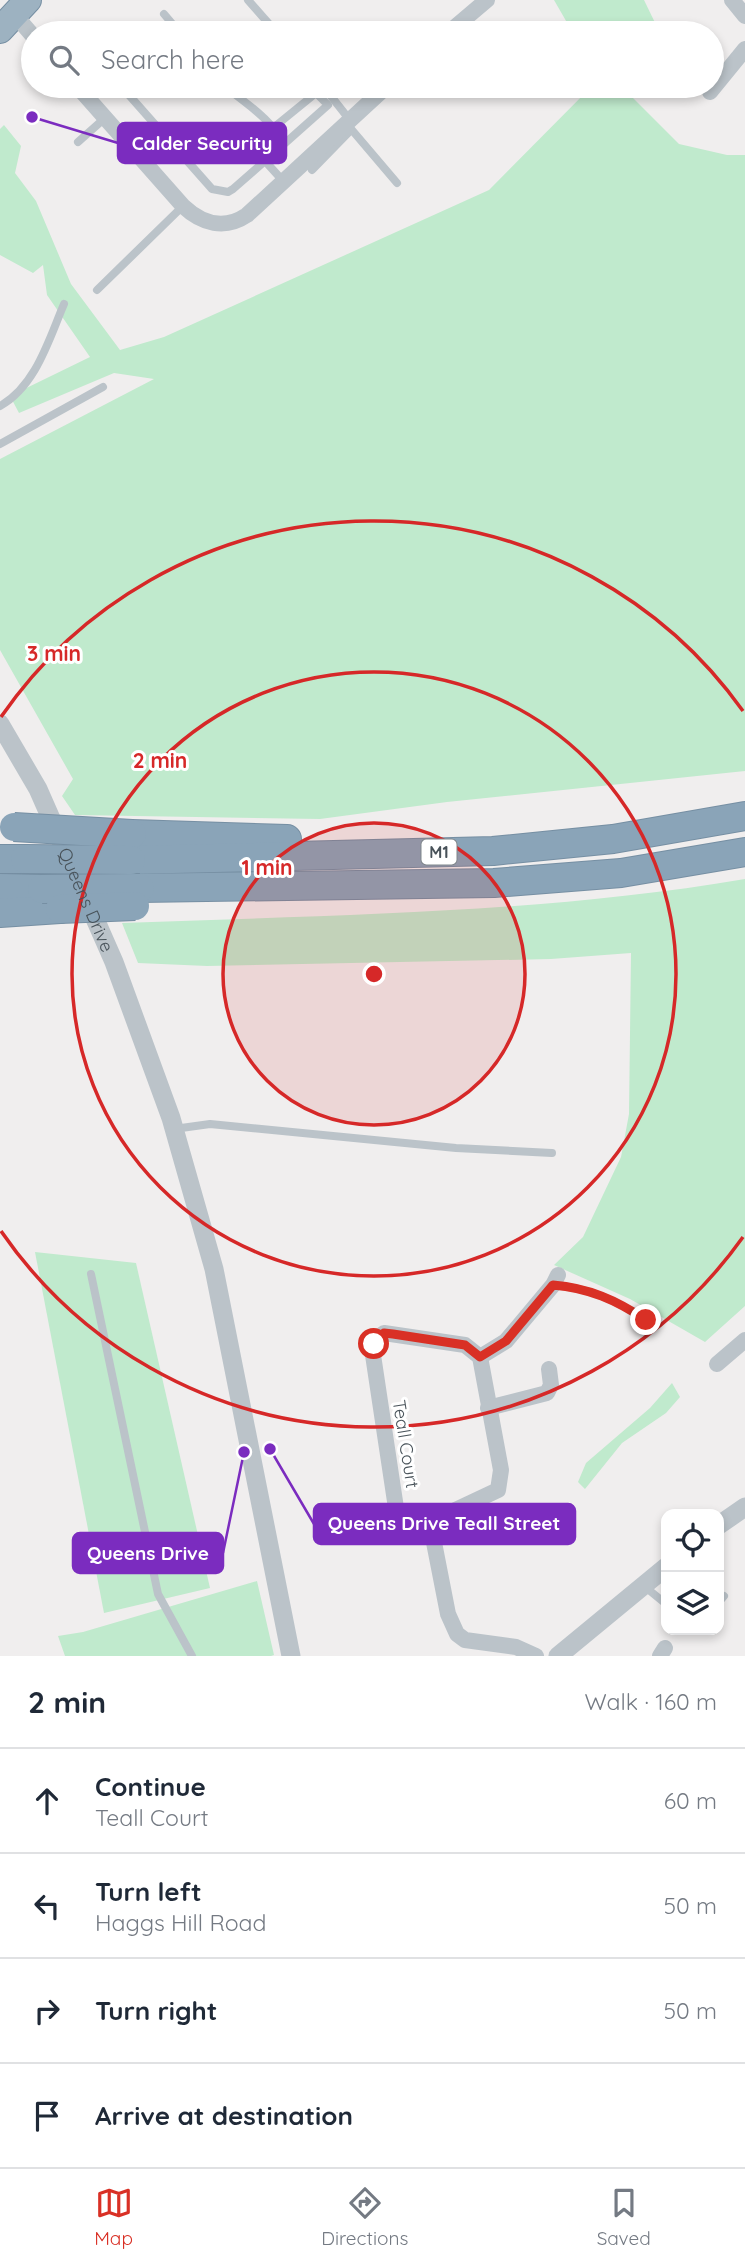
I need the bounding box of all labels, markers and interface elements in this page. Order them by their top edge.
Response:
search box [21,21,724,98]
icon: search [45,41,83,79]
text: Search here [101,43,245,76]
callout: Calder Security [118,123,286,163]
text: Calder Security [132,131,272,155]
text: 3 min [27,640,81,666]
text: 2 min [133,747,187,773]
road number: M1 [422,839,457,864]
street label: Queens Drive [54,844,120,955]
text: 1 min [242,854,292,880]
centre of rings [362,962,386,986]
route end [630,1304,661,1335]
route start [358,1328,389,1359]
street label: Teall Court [388,1398,424,1490]
callout: Queens Drive Teall Street [314,1504,575,1544]
map controls [661,1509,724,1635]
button: locate [661,1509,724,1572]
text: Queens Drive Teall Street [328,1511,560,1535]
callout: Queens Drive [73,1533,223,1573]
text: Queens Drive [87,1541,209,1565]
button: layers [661,1572,724,1635]
text: 2 min [28,1683,106,1721]
text: Walk · 160 m [585,1687,717,1716]
text: Continue [95,1770,206,1803]
icon: ahead [28,1782,66,1820]
text: 60 m [664,1786,717,1815]
text: Teall Court [95,1803,209,1832]
text: Turn left [95,1875,202,1908]
icon: left [28,1887,66,1925]
text: 50 m [664,1891,717,1920]
text: Haggs Hill Road [95,1908,266,1937]
icon: right [28,1992,66,2030]
text: Turn right [95,1994,217,2027]
text: 50 m [664,1996,717,2025]
icon: arrive [28,2097,66,2135]
text: Arrive at destination [95,2099,353,2132]
tab: Map [94,2184,133,2250]
tab: Directions [321,2184,408,2250]
tab: Saved [597,2184,651,2250]

